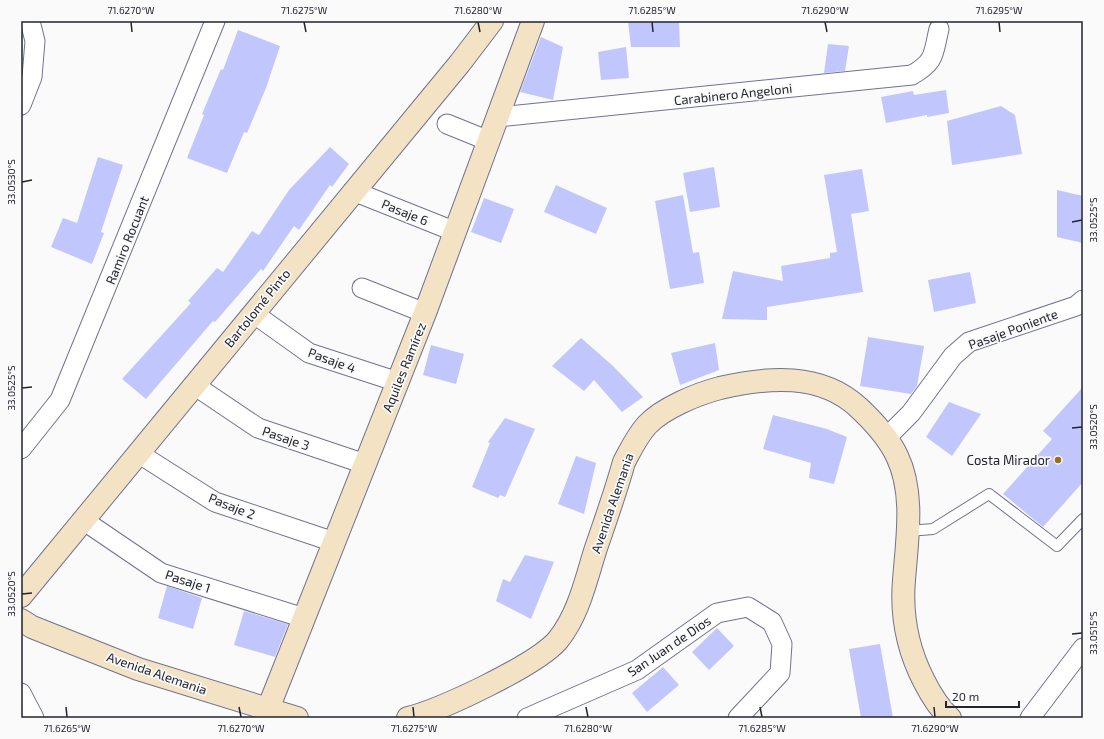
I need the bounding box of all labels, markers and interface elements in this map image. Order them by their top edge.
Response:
text: 71.6270°W [108,4,155,16]
text: 71.6275°W [281,4,328,16]
text: 71.6280°W [454,4,502,16]
text: 71.6285°W [628,4,676,16]
text: 71.6290°W [801,4,849,16]
text: 71.6295°W [976,4,1023,16]
street label: Carabinero Angeloni [673,80,793,108]
text: 33.0530°S [5,159,17,205]
street label: Ramiro Rocuant [102,193,152,287]
street label: Pasaje 6 [379,195,431,229]
text: 33.0525°S [1087,197,1099,243]
street label: Bartolomé Pinto [221,266,293,350]
street label: Pasaje Poniente [966,305,1060,353]
street label: Aquiles Ramírez [379,320,429,414]
street label: Pasaje 4 [306,344,358,376]
text: 33.0525°S [5,365,17,411]
text: 33.0520°S [1087,404,1099,450]
street label: Pasaje 3 [260,422,312,454]
street label: Avenida Alemania [587,451,637,555]
place label: Costa Mirador [967,452,1050,468]
marker: Costa Mirador [1053,455,1063,465]
street label: Pasaje 2 [206,489,258,523]
street label: Pasaje 1 [163,566,213,596]
text: 33.0520°S [5,571,17,617]
text: 33.0515°S [1087,611,1099,655]
street label: San Juan de Dios [624,612,714,680]
street label: Avenida Alemania [105,648,209,698]
scale bar [946,683,1019,709]
text: 20 m [952,689,979,703]
text: 71.6265°W [44,722,91,734]
text: 71.6270°W [218,722,265,734]
text: 71.6275°W [391,722,438,734]
text: 71.6280°W [564,722,612,734]
text: 71.6285°W [738,722,786,734]
text: 71.6290°W [911,722,959,734]

